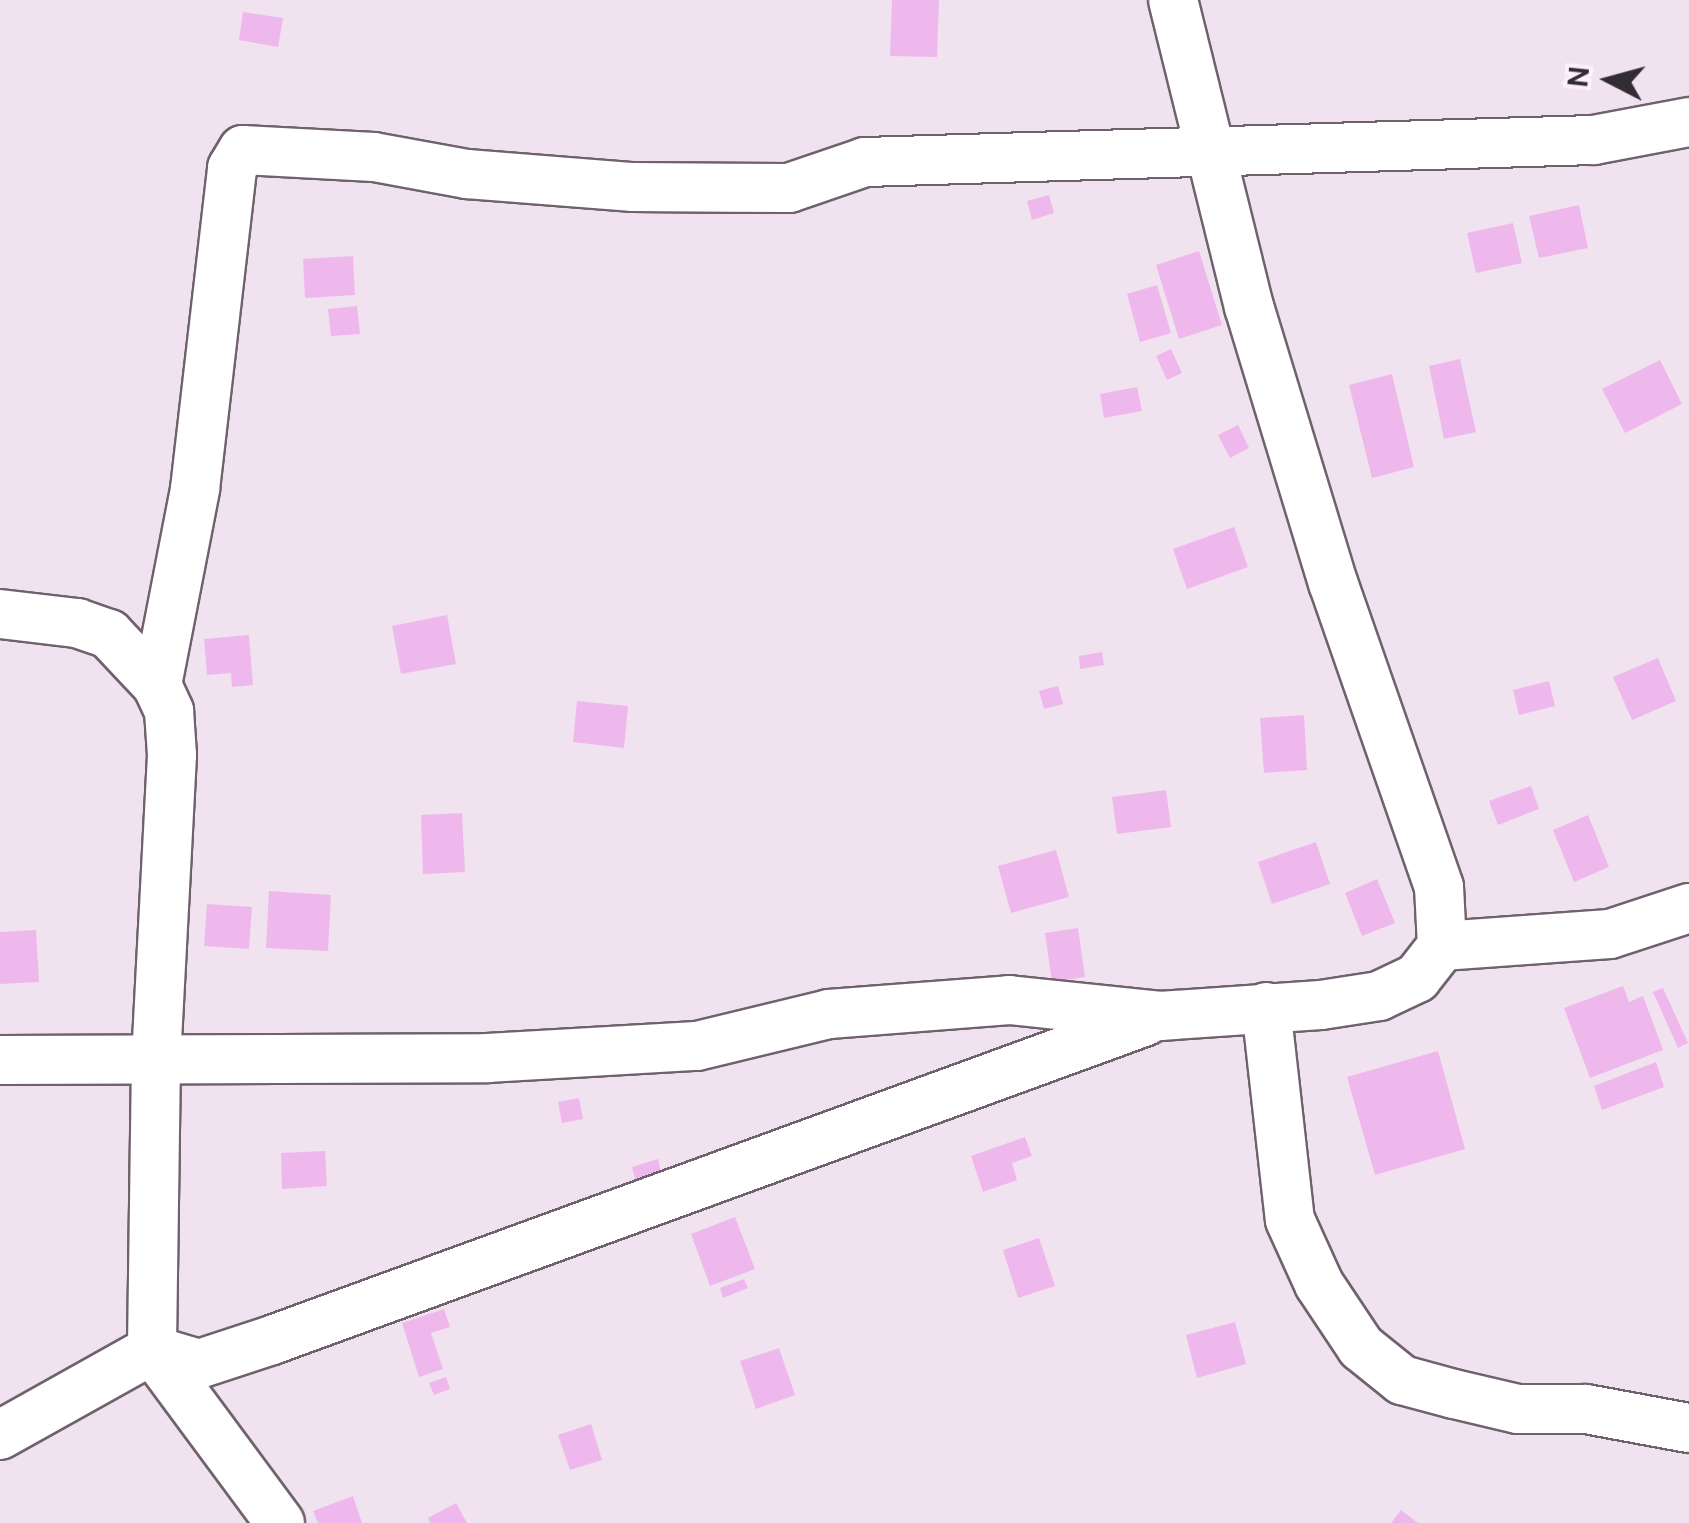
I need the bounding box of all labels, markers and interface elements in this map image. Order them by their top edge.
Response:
north arrow [1559,30,1659,130]
text: N [1559,65,1598,89]

